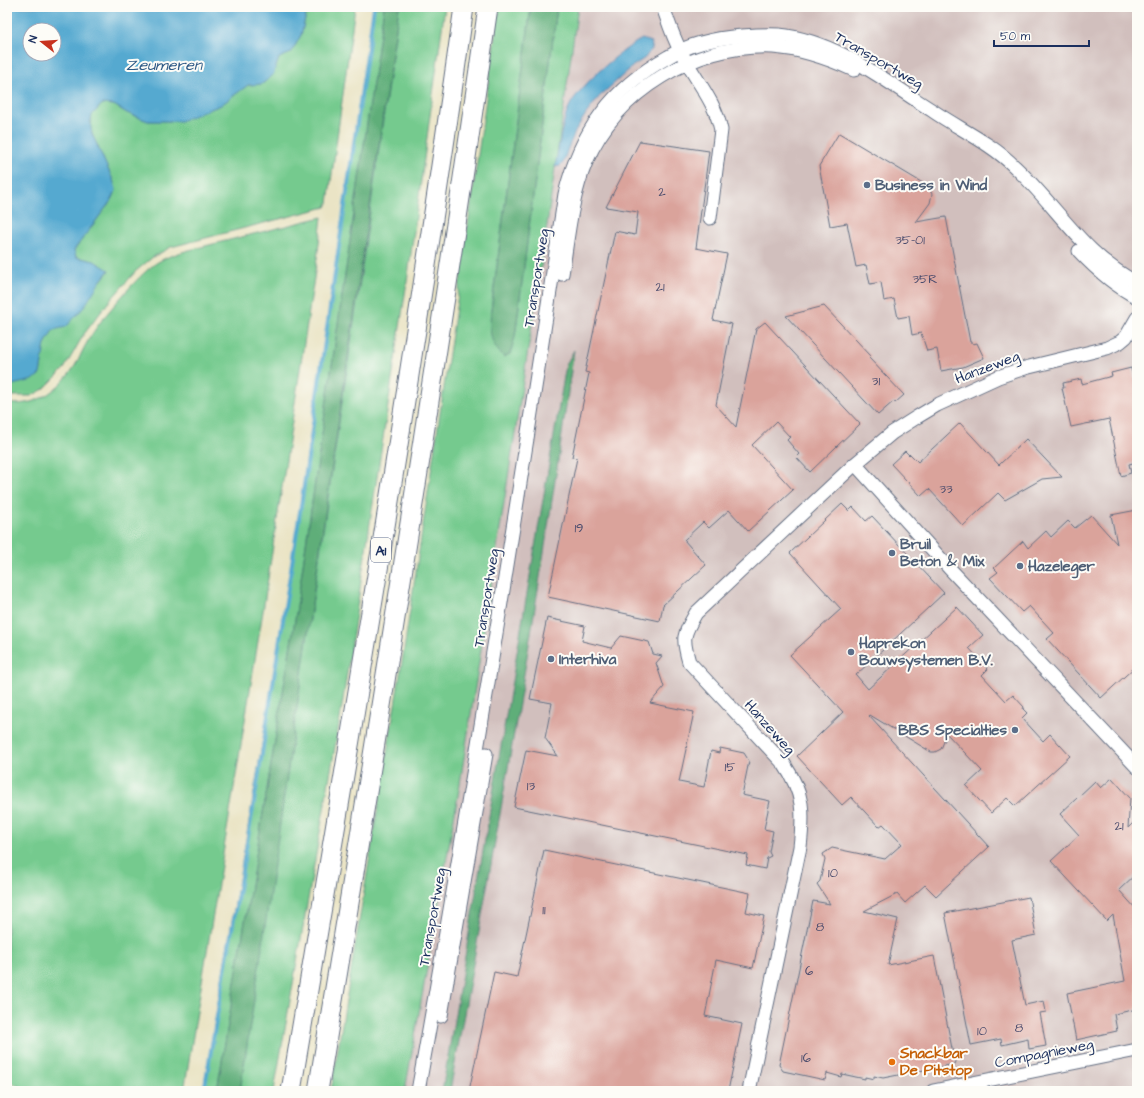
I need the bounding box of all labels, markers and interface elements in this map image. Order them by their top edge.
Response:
north arrow [22,22,62,62]
scale bar [994,22,1089,48]
street label: Transportweg [830,26,927,95]
text: 50 m [1000,28,1031,45]
text: N [25,34,41,45]
water label: Zeumeren [126,54,204,76]
place label: Business in Wind [875,175,987,196]
marker: Business in Wind [862,180,872,190]
house number: 2 [658,183,666,201]
street label: Transportweg [518,227,556,329]
house number: 35-01 [895,231,925,249]
house number: 35R [912,270,938,288]
house number: 21 [655,278,665,296]
street label: Hanzeweg [952,345,1023,390]
house number: 31 [872,372,880,390]
house number: 33 [939,480,953,498]
house number: 19 [574,519,584,537]
place label: Bruil Beton & Mix [900,534,986,572]
road number: A1 [371,538,391,562]
street label: Transportweg [468,547,506,649]
marker: Bruil Beton & Mix [887,548,897,558]
place label: Hazeleger [1028,556,1096,579]
marker: Hazeleger [1015,561,1025,571]
place label: Haprekon Bouwsystemen B.V. [859,633,993,672]
marker: Haprekon Bouwsystemen B.V. [846,647,856,657]
place label: Interhiva [559,649,617,670]
marker: Interhiva [546,654,556,664]
street label: Hanzeweg [738,695,800,760]
place label: BBS Specialties [898,720,1007,741]
marker: BBS Specialties [1010,725,1020,735]
house number: 15 [725,758,735,776]
house number: 13 [527,777,536,795]
house number: 21 [1114,817,1124,835]
house number: 10 [828,864,838,882]
street label: Transportweg [414,866,452,968]
house number: 11 [542,901,546,919]
house number: 8 [816,918,825,936]
house number: 6 [805,962,813,980]
house number: 8 [1015,1019,1024,1037]
house number: 10 [977,1022,987,1040]
street label: Compagnieweg [993,1034,1096,1074]
place label: Snackbar De Pitstop [899,1043,973,1081]
house number: 16 [801,1049,811,1067]
marker: Snackbar De Pitstop [887,1057,897,1067]

